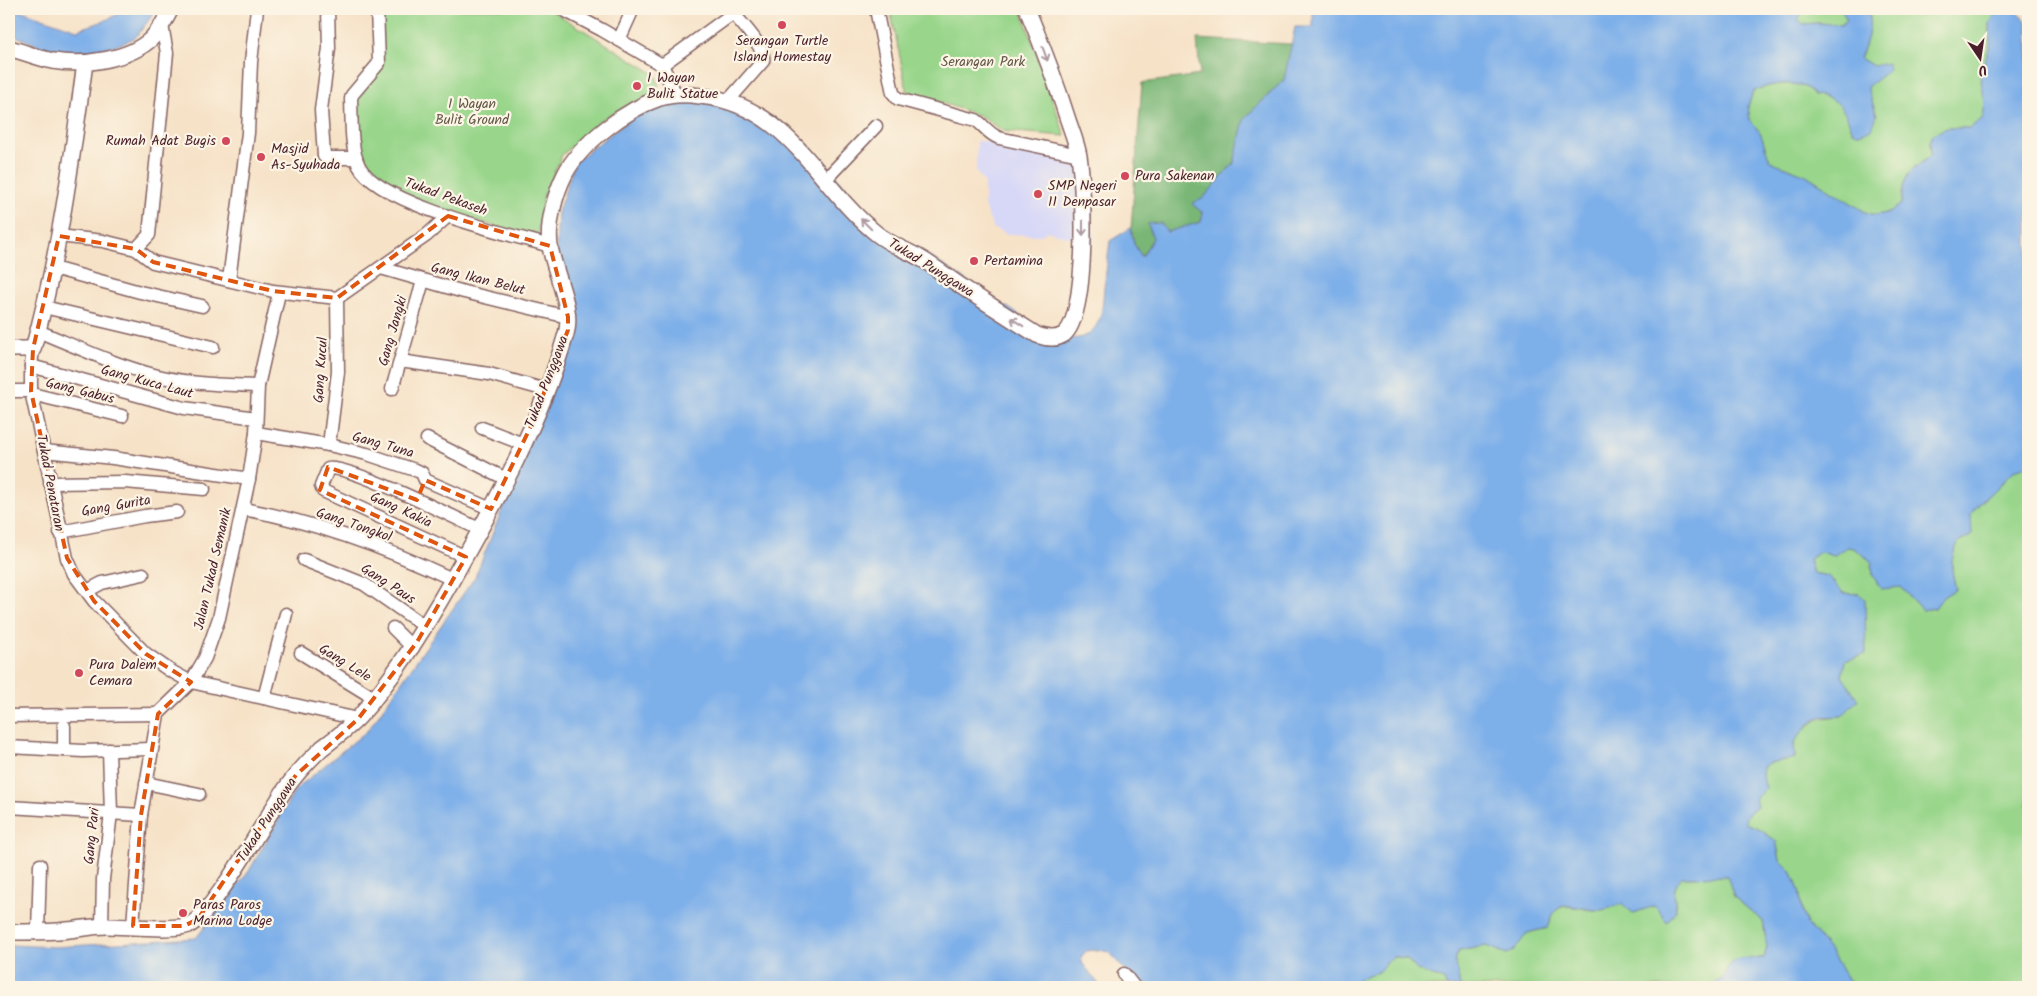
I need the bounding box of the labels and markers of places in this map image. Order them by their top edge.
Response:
marker: Serangan Turtle Island Homestay [776,19,788,31]
place label: Serangan Turtle Island Homestay [733,30,831,68]
place label: I Wayan Bulit Statue [647,67,719,105]
marker: I Wayan Bulit Statue [631,80,643,92]
place label: Rumah Adat Bugis [106,130,216,152]
marker: Rumah Adat Bugis [220,135,232,147]
place label: Masjid As-Syuhada [271,138,340,176]
marker: Masjid As-Syuhada [255,151,267,163]
place label: Pura Sakenan [1135,165,1215,187]
marker: Pura Sakenan [1119,170,1131,182]
place label: SMP Negeri 11 Denpasar [1048,175,1117,213]
marker: SMP Negeri 11 Denpasar [1032,188,1044,200]
place label: Pertamina [984,250,1043,272]
marker: Pertamina [968,255,980,267]
place label: Pura Dalem Cemara [89,654,157,692]
marker: Pura Dalem Cemara [73,667,85,679]
place label: Paras Paros Marina Lodge [193,894,273,932]
marker: Paras Paros Marina Lodge [177,907,189,919]

